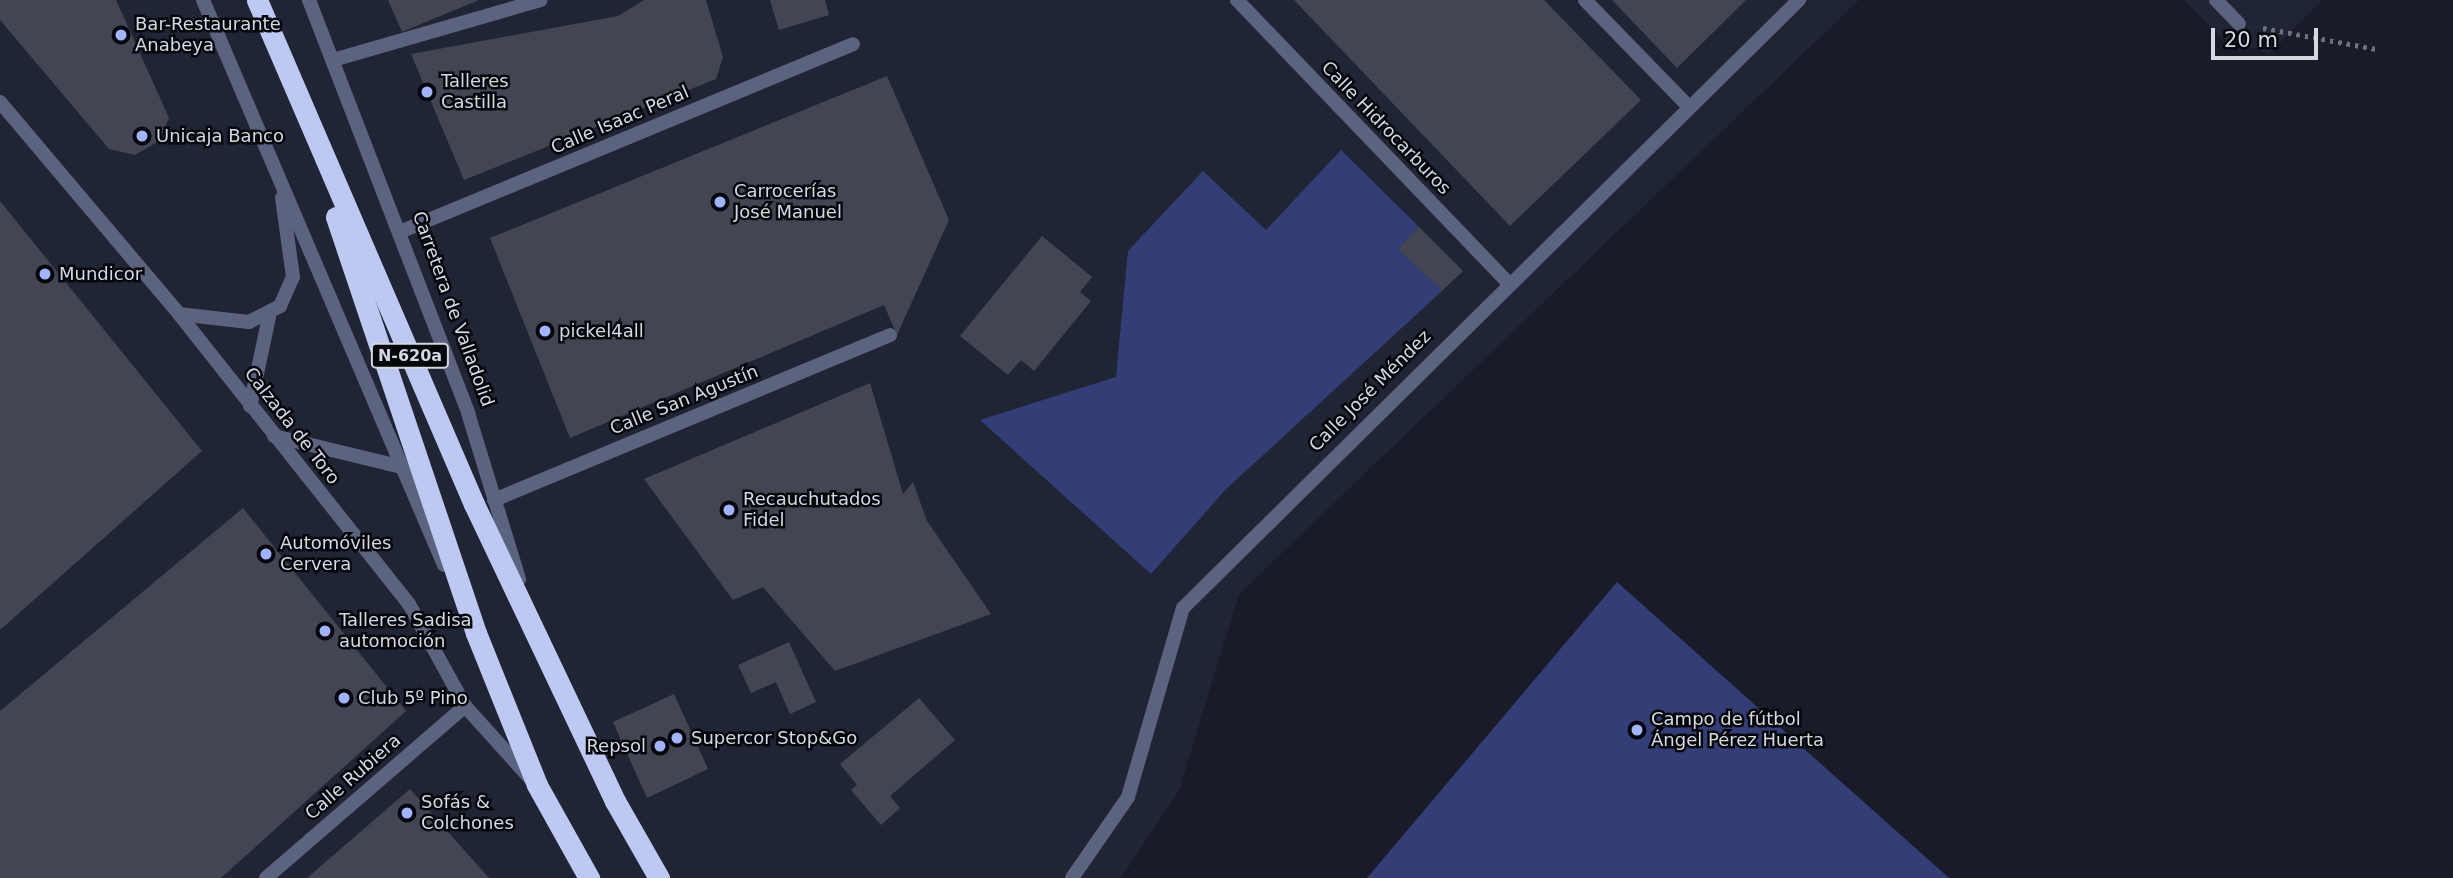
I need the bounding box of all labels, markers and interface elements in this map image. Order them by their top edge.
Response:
place label: Bar-Restaurante Anabeya [135,14,281,56]
scale bar [2215,14,2322,58]
marker: Bar-Restaurante Anabeya [113,27,129,43]
text: 20 m [2224,28,2278,52]
street label: Calle Hidrocarburos [1317,57,1455,199]
place label: Talleres Castilla [441,71,509,114]
street label: Calle Isaac Peral [548,81,692,159]
marker: Talleres Castilla [419,84,435,100]
place label: Unicaja Banco [156,125,284,147]
marker: Unicaja Banco [134,128,150,144]
place label: Carrocerías José Manuel [734,181,842,224]
marker: Carrocerías José Manuel [712,194,728,210]
street label: Carretera de Valladolid [408,208,498,410]
place label: Mundicor [59,263,142,285]
marker: Mundicor [37,266,53,282]
place label: pickel4all [559,320,644,342]
marker: pickel4all [537,323,553,339]
street label: Calle José Méndez [1305,326,1435,456]
road number: N-620a [370,344,450,368]
street label: Calle San Agustín [607,360,761,440]
street label: Calzada de Toro [240,363,344,489]
place label: Recauchutados Fidel [743,489,881,532]
marker: Recauchutados Fidel [721,502,737,518]
place label: Automóviles Cervera [280,533,391,576]
marker: Automóviles Cervera [258,546,274,562]
place label: Talleres Sadisa automoción [339,610,472,652]
marker: Talleres Sadisa automoción [317,623,333,639]
place label: Club 5º Pino [358,687,468,709]
marker: Club 5º Pino [336,690,352,706]
place label: Campo de fútbol Ángel Pérez Huerta [1651,709,1824,752]
marker: Campo de fútbol Ángel Pérez Huerta [1629,722,1645,738]
place label: Supercor Stop&Go [691,727,857,749]
street label: Calle Rubiera [301,730,405,824]
marker: Supercor Stop&Go [669,730,685,746]
place label: Repsol [586,735,646,757]
marker: Repsol [652,738,668,754]
place label: Sofás & Colchones [421,792,514,834]
marker: Sofás & Colchones [399,805,415,821]

